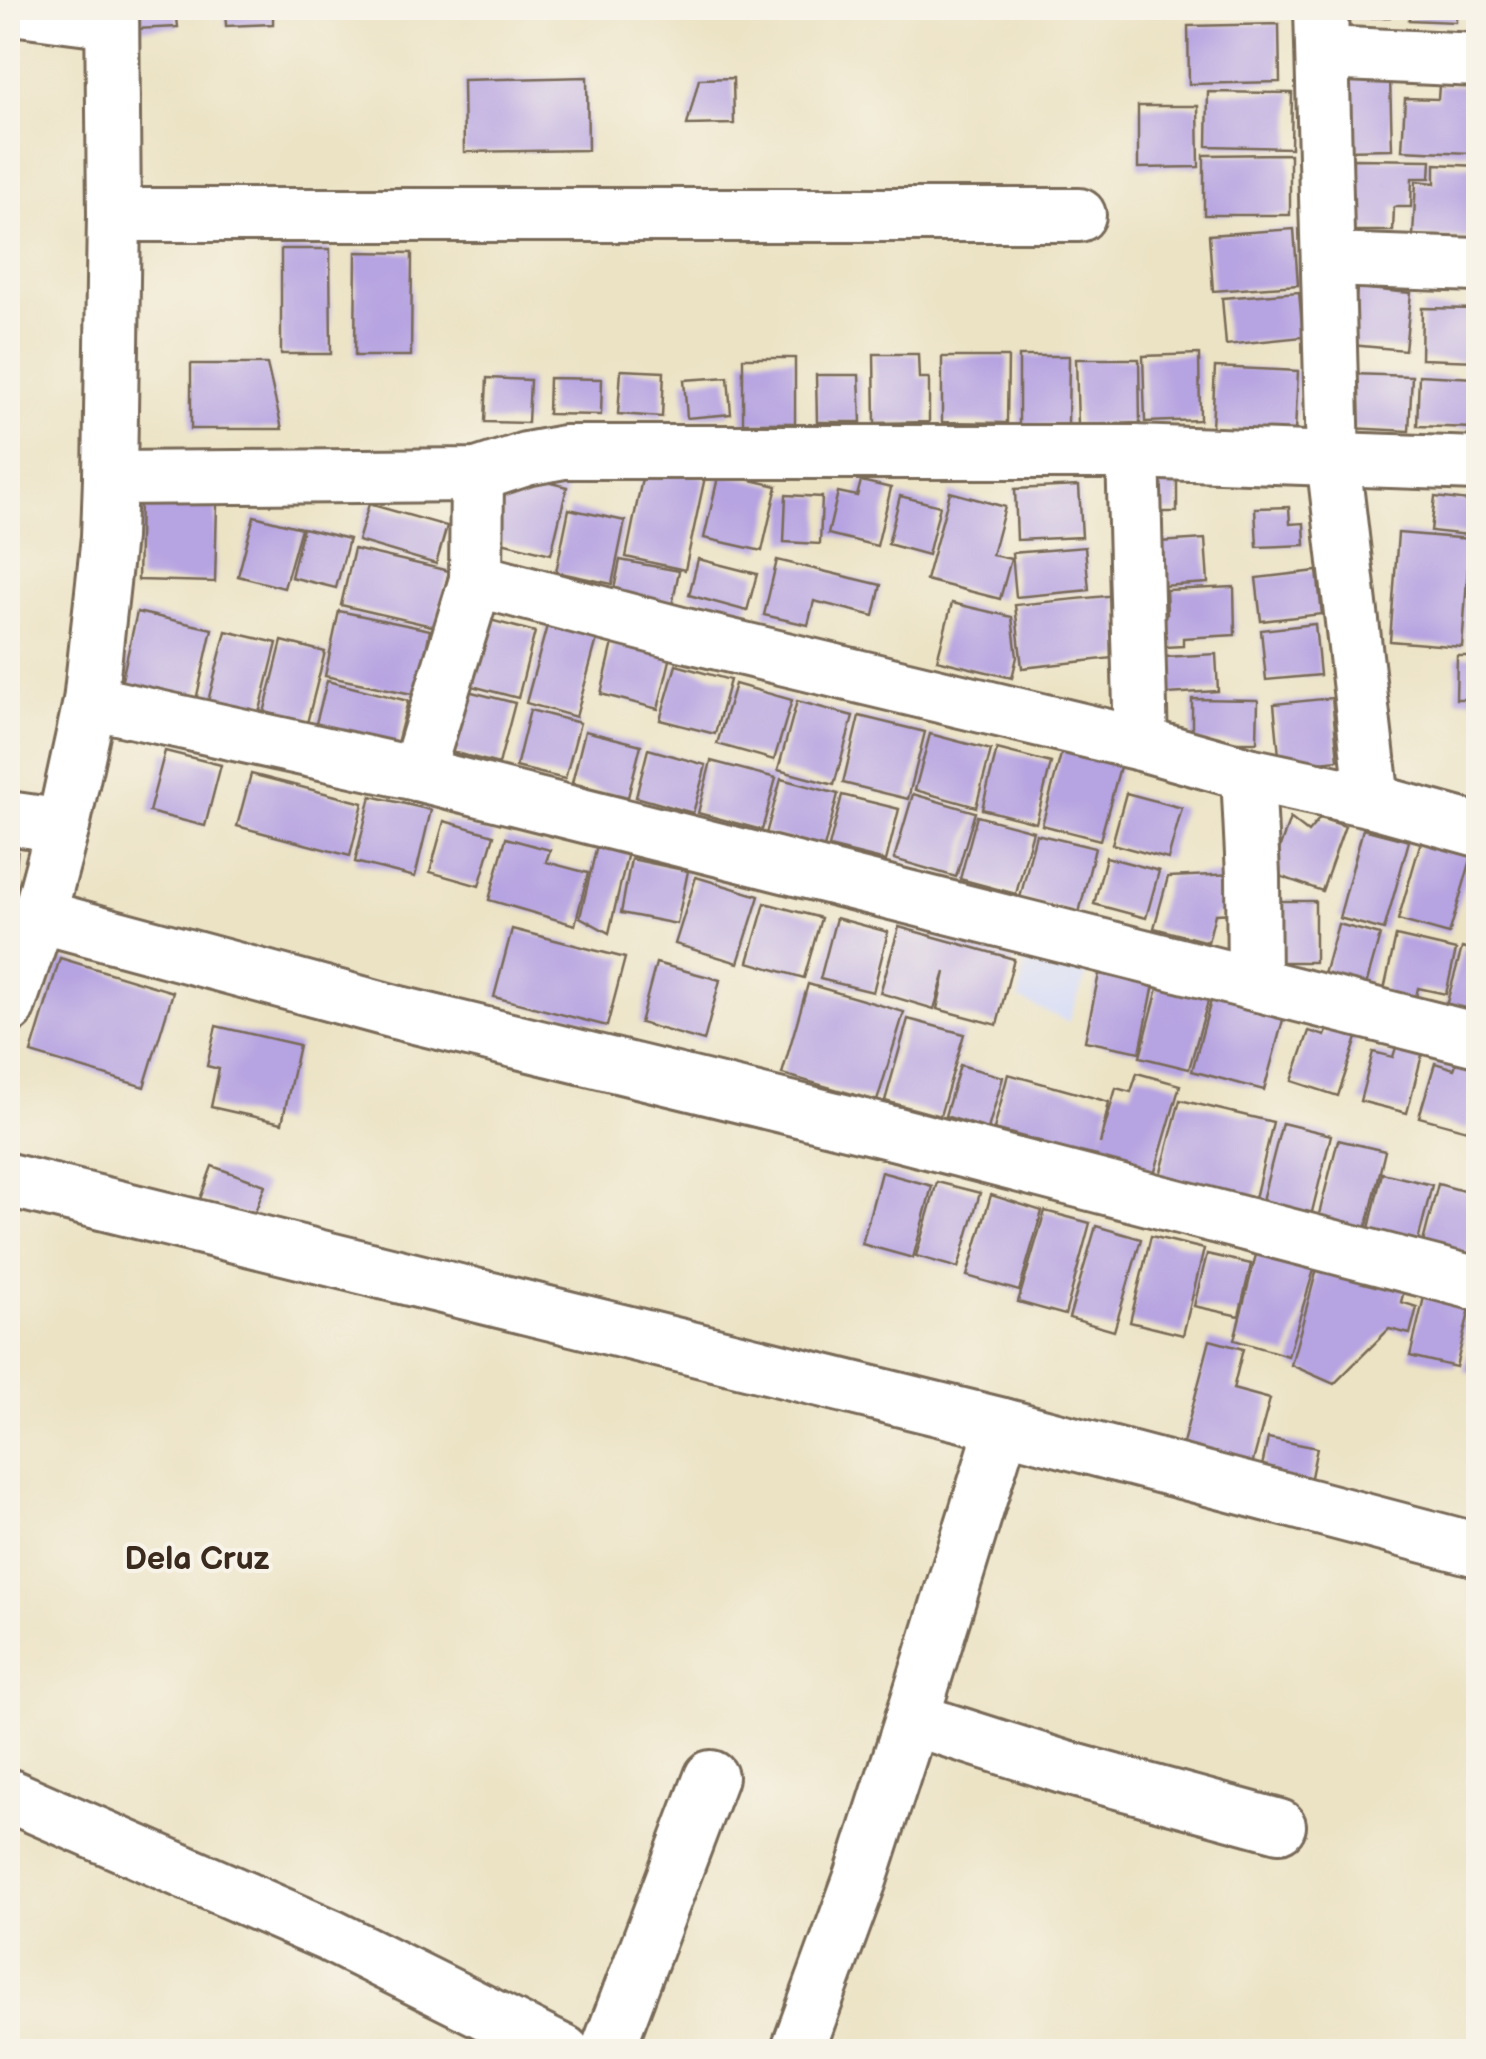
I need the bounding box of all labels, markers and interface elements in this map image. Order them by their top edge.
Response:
district label: Dela Cruz [125,1540,270,1579]

